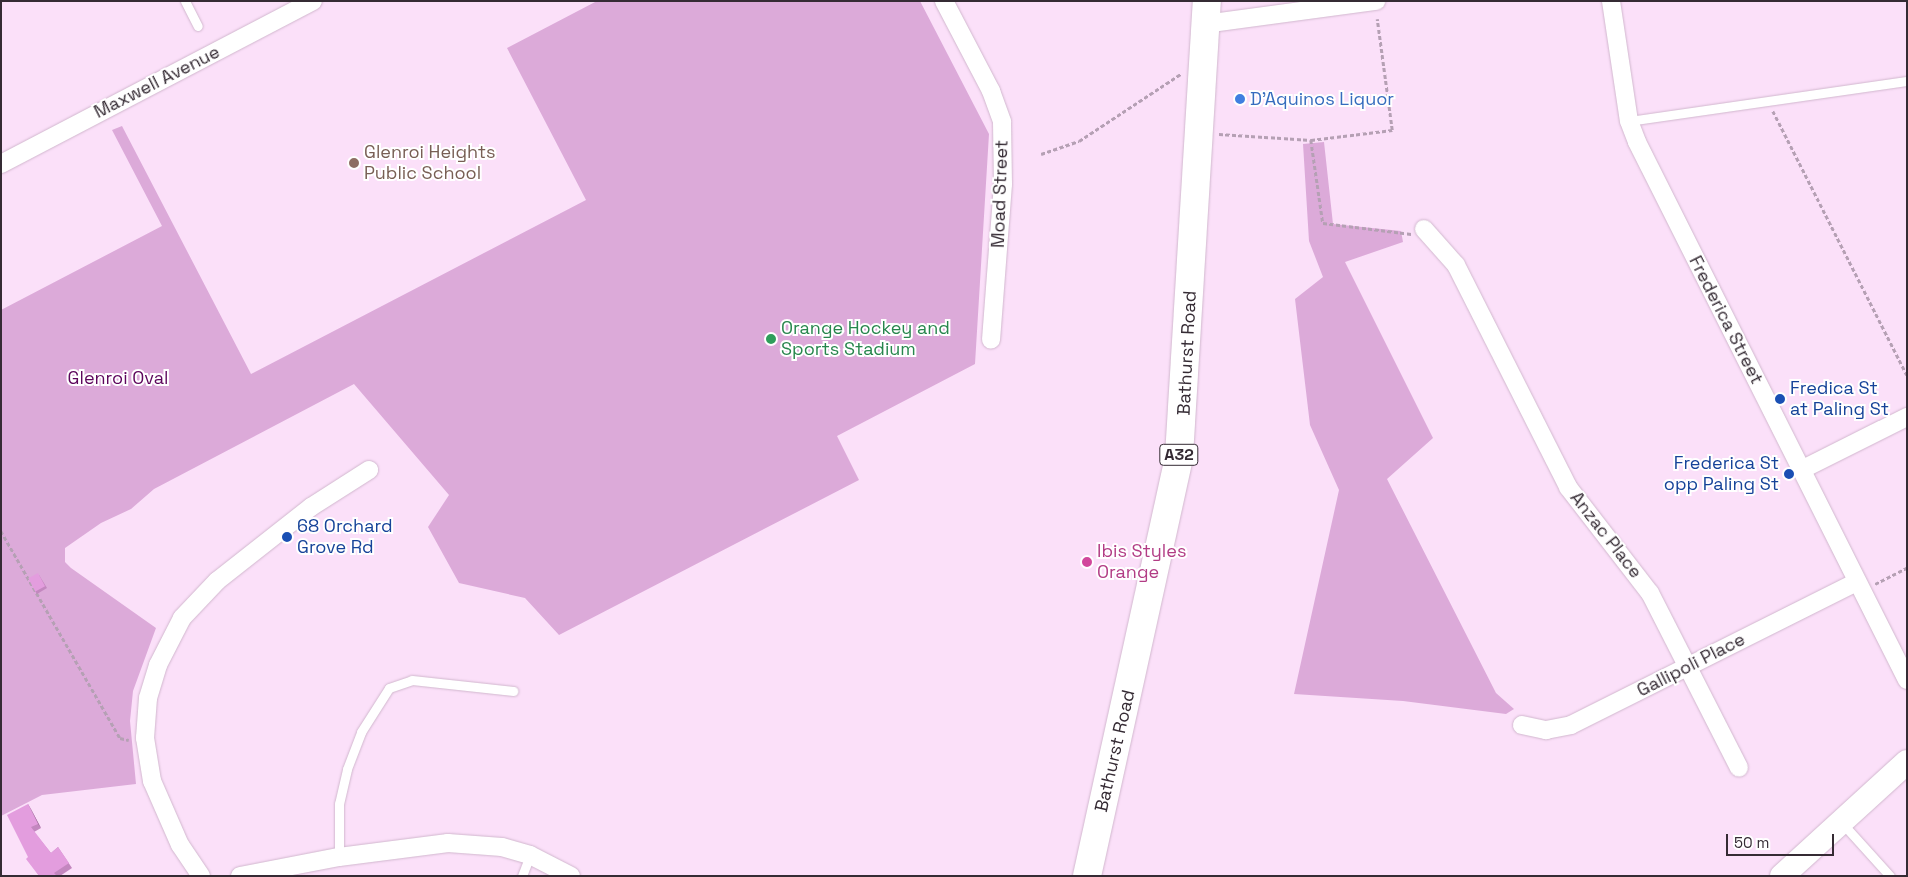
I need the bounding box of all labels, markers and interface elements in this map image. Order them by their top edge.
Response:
street label: Maxwell Avenue [90,41,224,123]
place label: D'Aquinos Liquor [1250,88,1394,110]
marker: D'Aquinos Liquor [1234,93,1246,105]
street label: Moad Street [987,140,1013,248]
place label: Glenroi Heights Public School [364,142,496,184]
marker: Glenroi Heights Public School [348,157,360,169]
street label: Frederica Street [1684,252,1768,388]
street label: Bathurst Road [1173,290,1201,416]
place label: Orange Hockey and Sports Stadium [781,318,950,360]
marker: Orange Hockey and Sports Stadium [765,333,777,345]
park label: Glenroi Oval [68,367,168,389]
place label: Fredica St at Paling St [1790,378,1889,420]
marker: Fredica St at Paling St [1774,393,1786,405]
road number: A32 [1159,442,1199,468]
place label: Frederica St opp Paling St [1664,453,1779,496]
marker: Frederica St opp Paling St [1783,468,1795,480]
street label: Anzac Place [1565,487,1647,583]
place label: 68 Orchard Grove Rd [297,516,393,558]
marker: 68 Orchard Grove Rd [281,531,293,543]
place label: Ibis Styles Orange [1097,541,1186,584]
marker: Ibis Styles Orange [1081,556,1093,568]
street label: Gallipoli Place [1633,629,1749,701]
street label: Bathurst Road [1090,688,1140,814]
scale bar [1728,824,1836,856]
text: 50 m [1734,833,1769,852]

